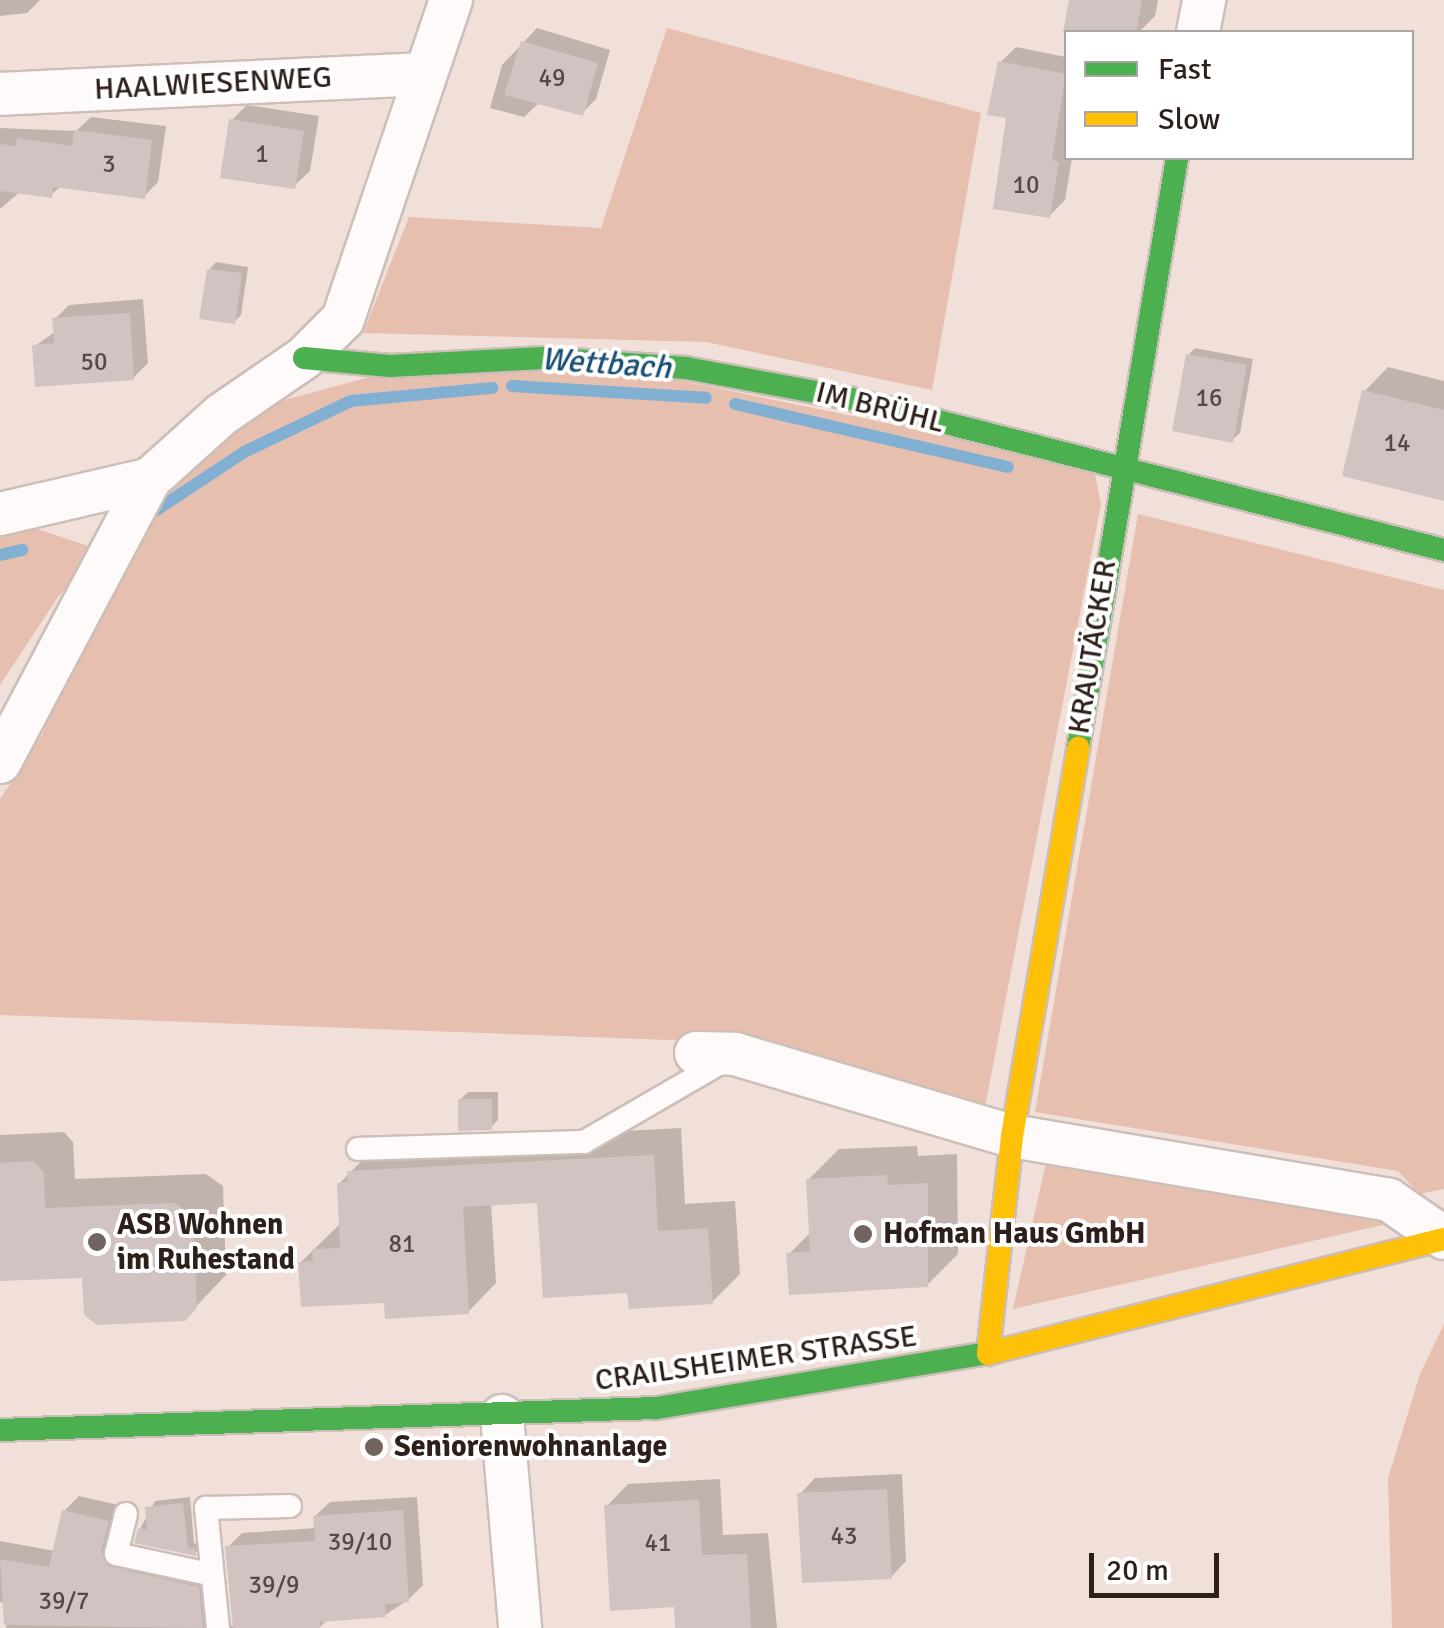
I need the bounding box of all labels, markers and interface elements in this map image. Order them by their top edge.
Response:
legend [1064,30,1414,160]
text: Fast [1158,51,1211,88]
street label: HAALWIESENWEG [93,60,333,108]
house number: 49 [539,63,565,93]
text: Slow [1158,101,1220,138]
house number: 1 [255,139,269,169]
house number: 3 [102,149,116,179]
house number: 10 [1013,170,1039,200]
water label: Wettbach [540,340,672,388]
house number: 50 [81,347,107,377]
street label: IM BRÜHL [812,375,948,441]
house number: 16 [1196,383,1222,413]
house number: 14 [1384,428,1410,458]
street label: KRAUTÄCKER [1061,557,1125,737]
place label: ASB Wohnen im Ruhestand [117,1207,295,1278]
place label: Hofman Haus GmbH [883,1216,1146,1252]
marker: Hofman Haus GmbH [852,1223,874,1245]
house number: 81 [389,1229,415,1259]
marker: ASB Wohnen im Ruhestand [86,1231,108,1253]
street label: CRAILSHEIMER STRASSE [593,1319,919,1399]
place label: Seniorenwohnanlage [394,1429,668,1465]
marker: Seniorenwohnanlage [363,1436,385,1458]
house number: 43 [831,1521,857,1551]
house number: 39/10 [328,1527,392,1557]
house number: 41 [645,1528,671,1558]
scale bar [1094,1533,1224,1595]
text: 20 m [1106,1552,1169,1589]
house number: 39/9 [248,1570,300,1600]
house number: 39/7 [38,1586,90,1616]

